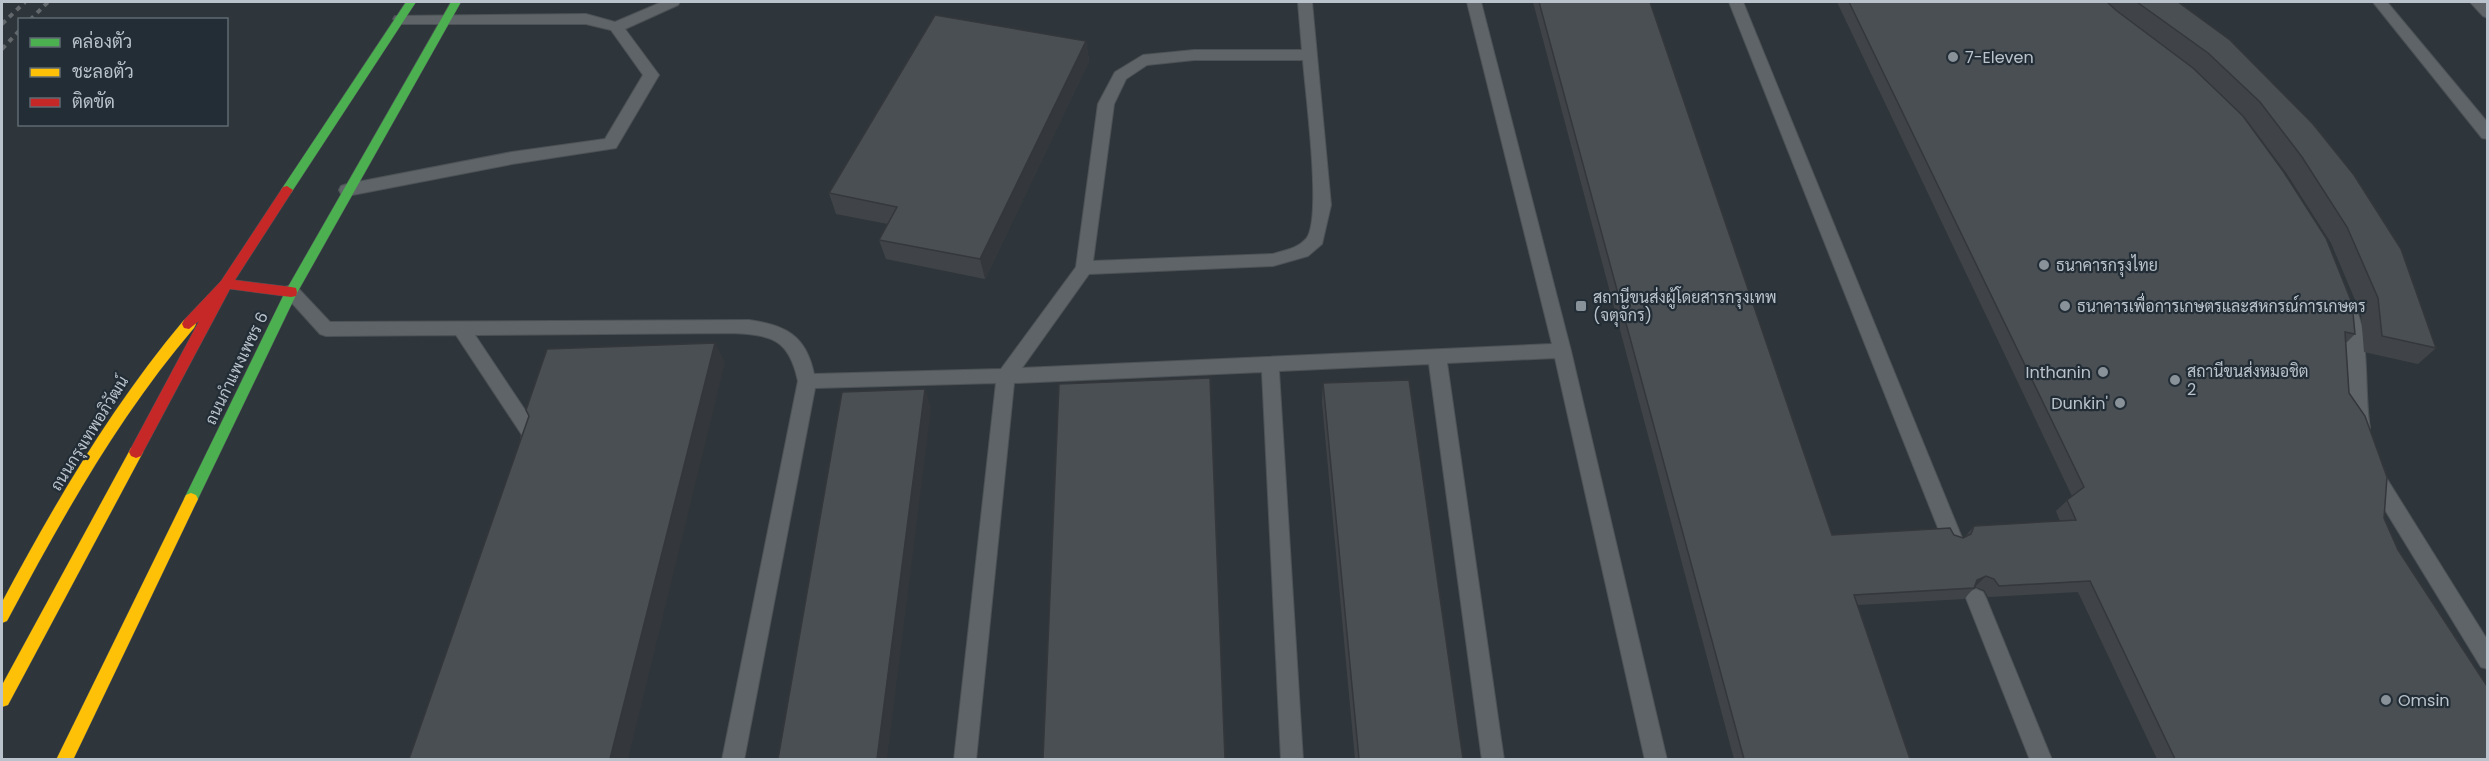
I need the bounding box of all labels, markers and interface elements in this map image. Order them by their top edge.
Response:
legend [18,18,228,126]
text: คล่องตัว [72,29,132,54]
place label: 7-Eleven [1965,46,2034,69]
marker: 7-Eleven [1946,50,1960,64]
text: ชะลอตัว [72,59,134,84]
text: ติดขัด [72,89,115,114]
place label: ธนาคารกรุงไทย [2056,254,2158,277]
marker: ธนาคารกรุงไทย [2037,258,2051,272]
place label: สถานีขนส่งผู้โดยสารกรุงเทพ (จตุจักร) [1593,286,1776,327]
place label: ธนาคารเพื่อการเกษตรและสหกรณ์การเกษตร [2077,292,2366,318]
marker: สถานีขนส่งผู้โดยสารกรุงเทพ (จตุจักร) [1574,299,1588,313]
marker: ธนาคารเพื่อการเกษตรและสหกรณ์การเกษตร [2058,299,2072,313]
street label: ถนนกำแพงเพชร 6 [199,308,274,429]
place label: สถานีขนส่งหมอชิต 2 [2187,360,2309,401]
place label: Inthanin [2026,361,2091,384]
marker: Inthanin [2096,365,2110,379]
street label: ถนนกรุงเทพอภิวัฒน์ [44,371,134,495]
marker: สถานีขนส่งหมอชิต 2 [2168,373,2182,387]
place label: Dunkin' [2051,392,2108,415]
marker: Dunkin' [2113,396,2127,410]
place label: Omsin [2398,689,2450,712]
marker: Omsin [2379,693,2393,707]

